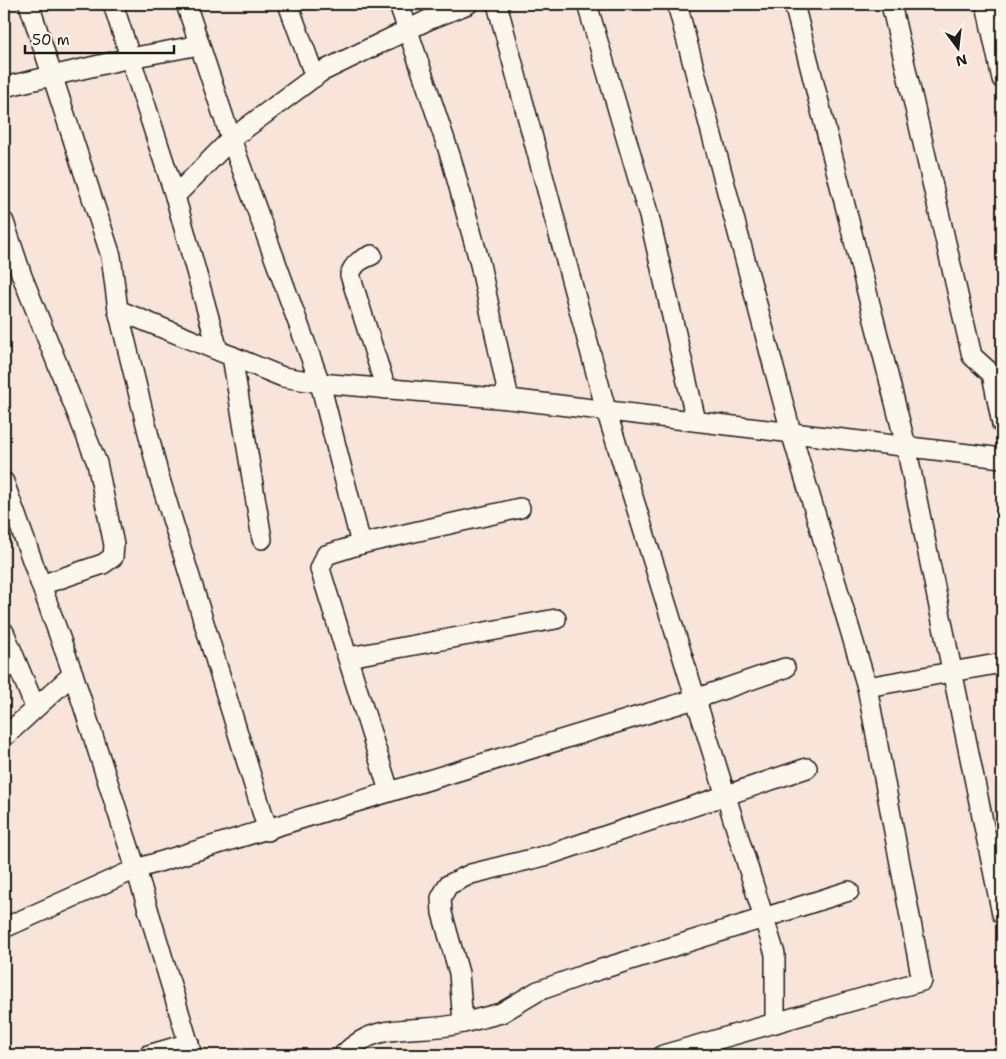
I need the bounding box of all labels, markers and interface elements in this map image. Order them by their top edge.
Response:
scale bar [25,22,174,54]
north arrow [934,22,984,72]
text: 50 m [32,30,70,50]
text: N [954,50,969,71]

